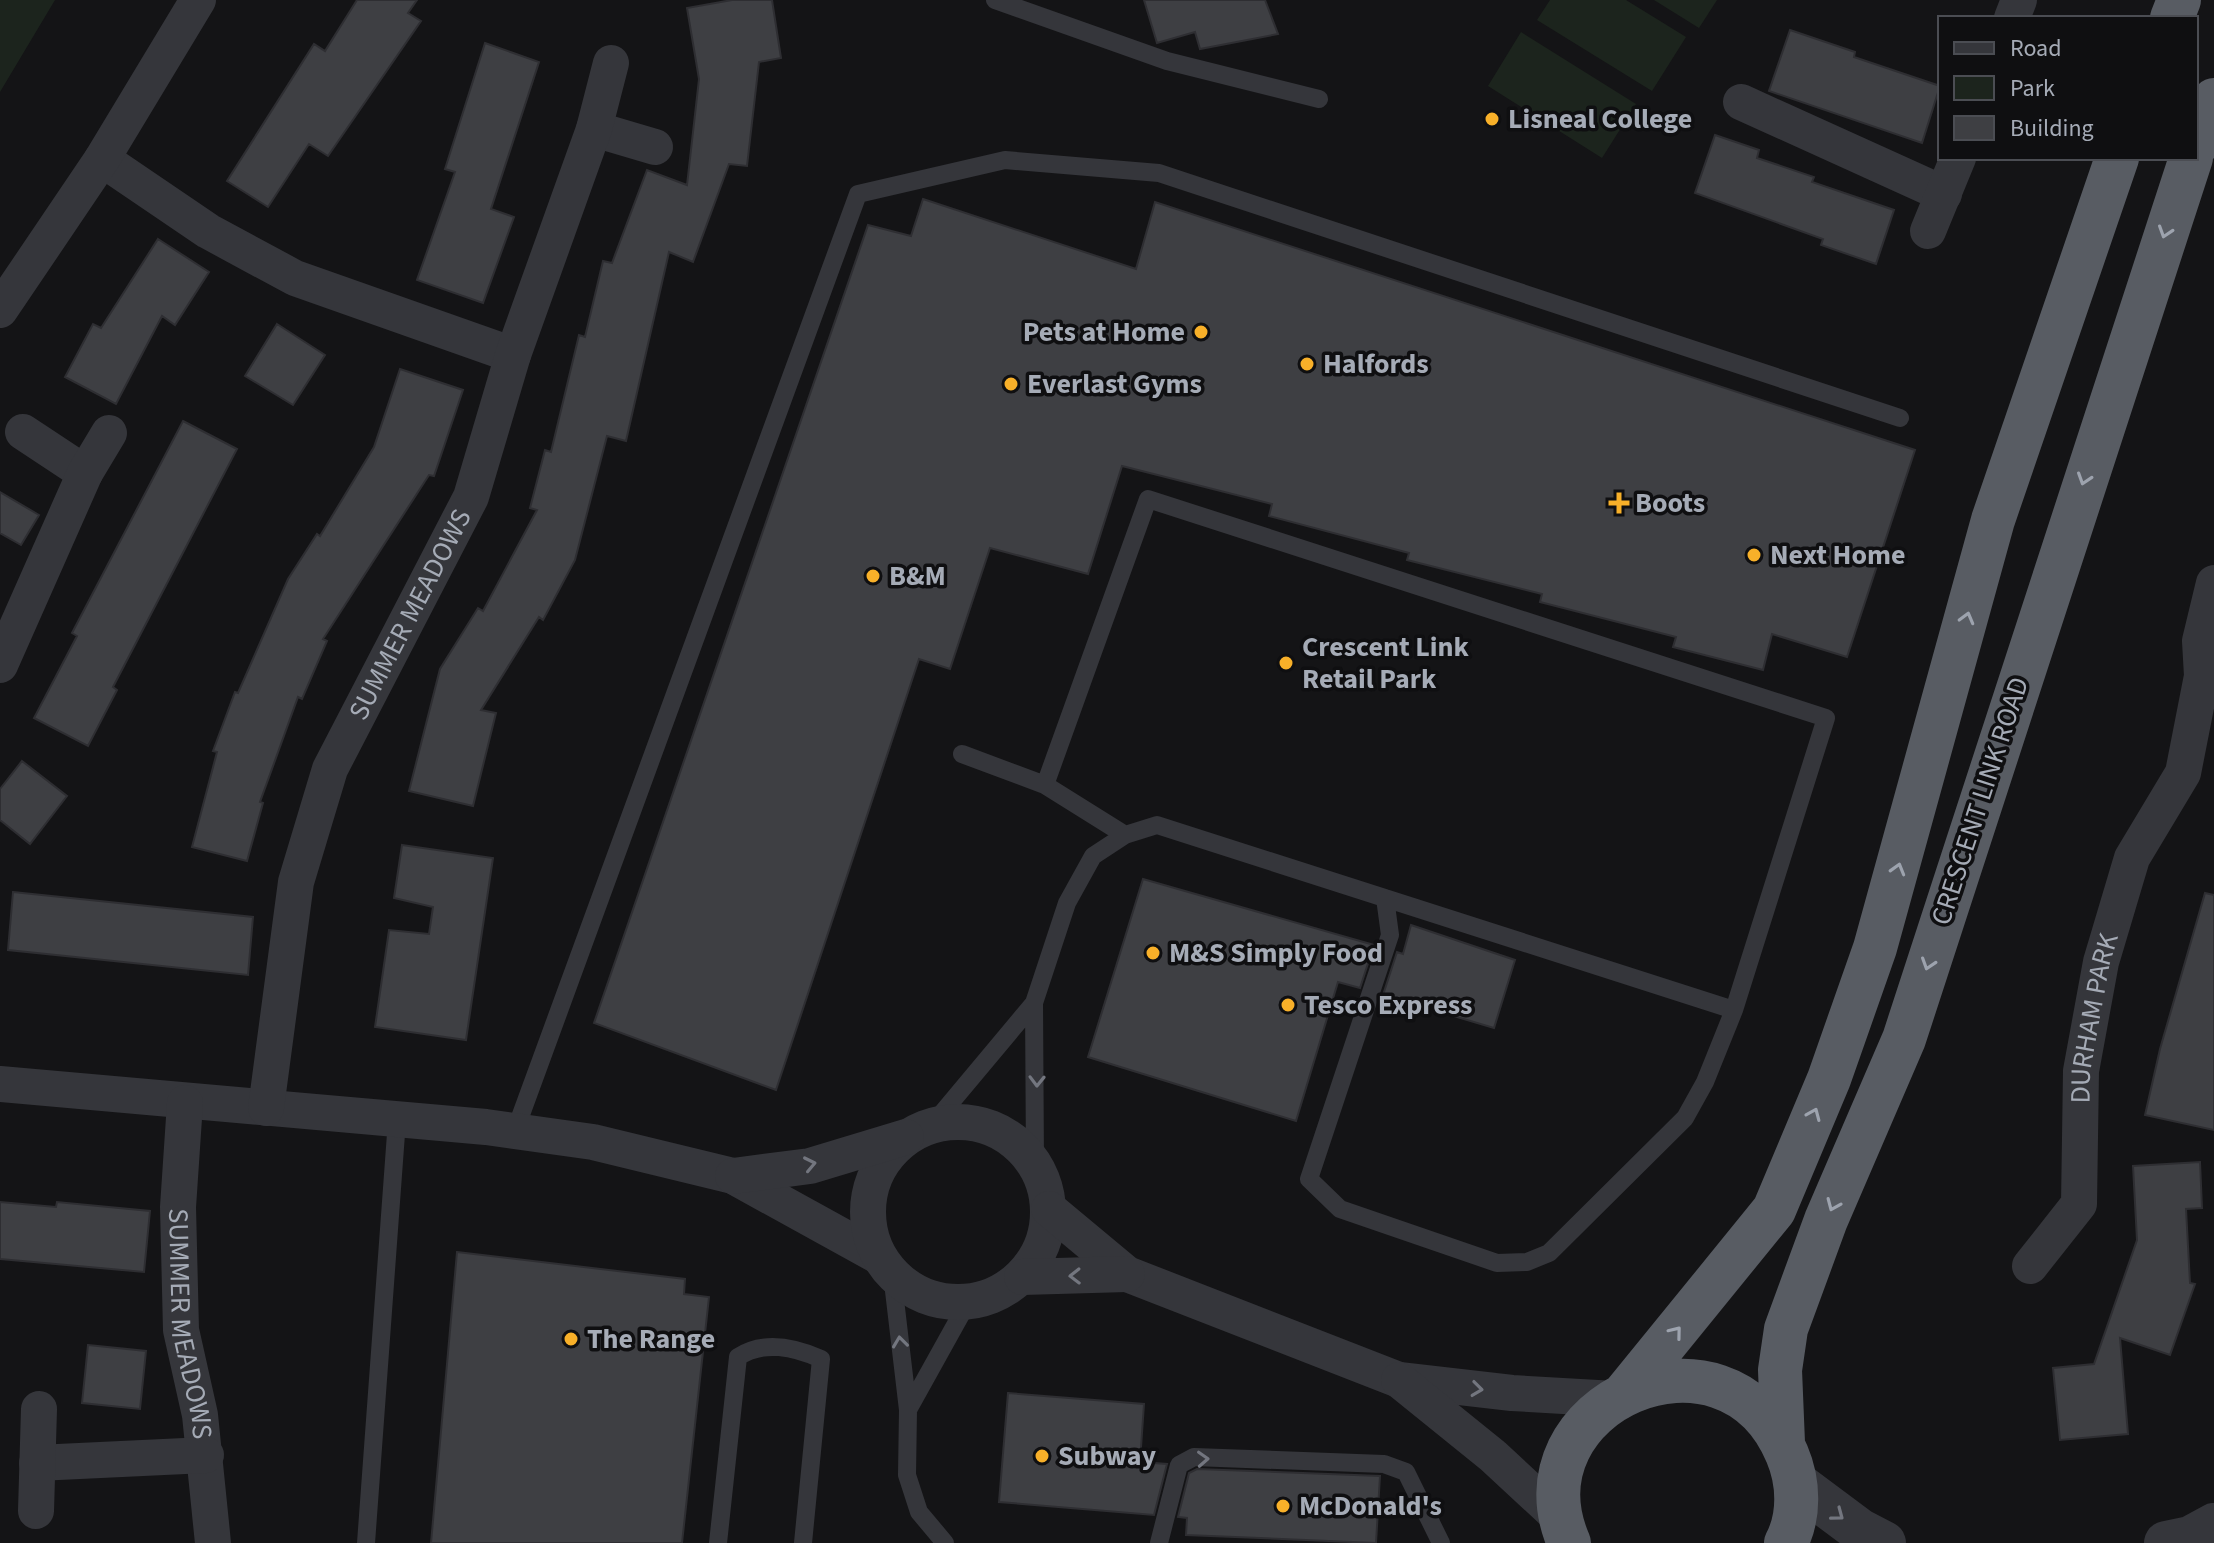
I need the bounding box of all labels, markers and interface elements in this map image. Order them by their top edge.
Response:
legend [1938,16,2198,160]
text: Road [2010,31,2062,66]
text: Park [2010,71,2055,106]
place label: Lisneal College [1508,99,1692,139]
marker: Lisneal College [1483,110,1501,128]
text: Building [2010,111,2094,146]
one-way arrow [2159,224,2175,238]
place label: Pets at Home [1023,312,1185,352]
marker: Pets at Home [1192,323,1210,341]
place label: Halfords [1323,344,1429,384]
marker: Halfords [1298,355,1316,373]
place label: Everlast Gyms [1027,364,1202,404]
marker: Everlast Gyms [1002,375,1020,393]
one-way arrow [2077,471,2093,485]
place label: Boots [1635,483,1705,523]
marker: Boots [1610,494,1628,512]
street label: SUMMER MEADOWS [339,502,481,727]
place label: Next Home [1770,535,1906,575]
marker: Next Home [1745,546,1763,564]
place label: B&M [889,556,946,596]
marker: B&M [864,567,882,585]
one-way arrow [1958,611,1975,625]
place label: Crescent Link Retail Park [1302,627,1469,699]
marker: Crescent Link Retail Park [1277,654,1295,672]
street label: CRESCENT LINK ROAD [1921,672,2039,930]
one-way arrow [1889,862,1906,876]
street label: DURHAM PARK [2061,927,2129,1104]
place label: M&S Simply Food [1169,933,1383,973]
marker: M&S Simply Food [1144,944,1162,962]
one-way arrow [1922,956,1938,970]
place label: Tesco Express [1304,985,1473,1025]
marker: Tesco Express [1279,996,1297,1014]
one-way arrow [1028,1075,1046,1088]
one-way arrow [1805,1108,1821,1122]
one-way arrow [803,1156,817,1173]
one-way arrow [1826,1197,1842,1211]
street label: SUMMER MEADOWS [158,1208,222,1441]
one-way arrow [1068,1267,1081,1285]
place label: The Range [587,1319,715,1359]
one-way arrow [1666,1326,1681,1341]
marker: The Range [562,1330,580,1348]
one-way arrow [892,1335,909,1348]
one-way arrow [1470,1380,1483,1397]
place label: Subway [1058,1436,1156,1476]
marker: Subway [1033,1447,1051,1465]
one-way arrow [1197,1451,1210,1468]
place label: McDonald's [1299,1486,1442,1526]
marker: McDonald's [1274,1497,1292,1515]
one-way arrow [1830,1505,1844,1519]

